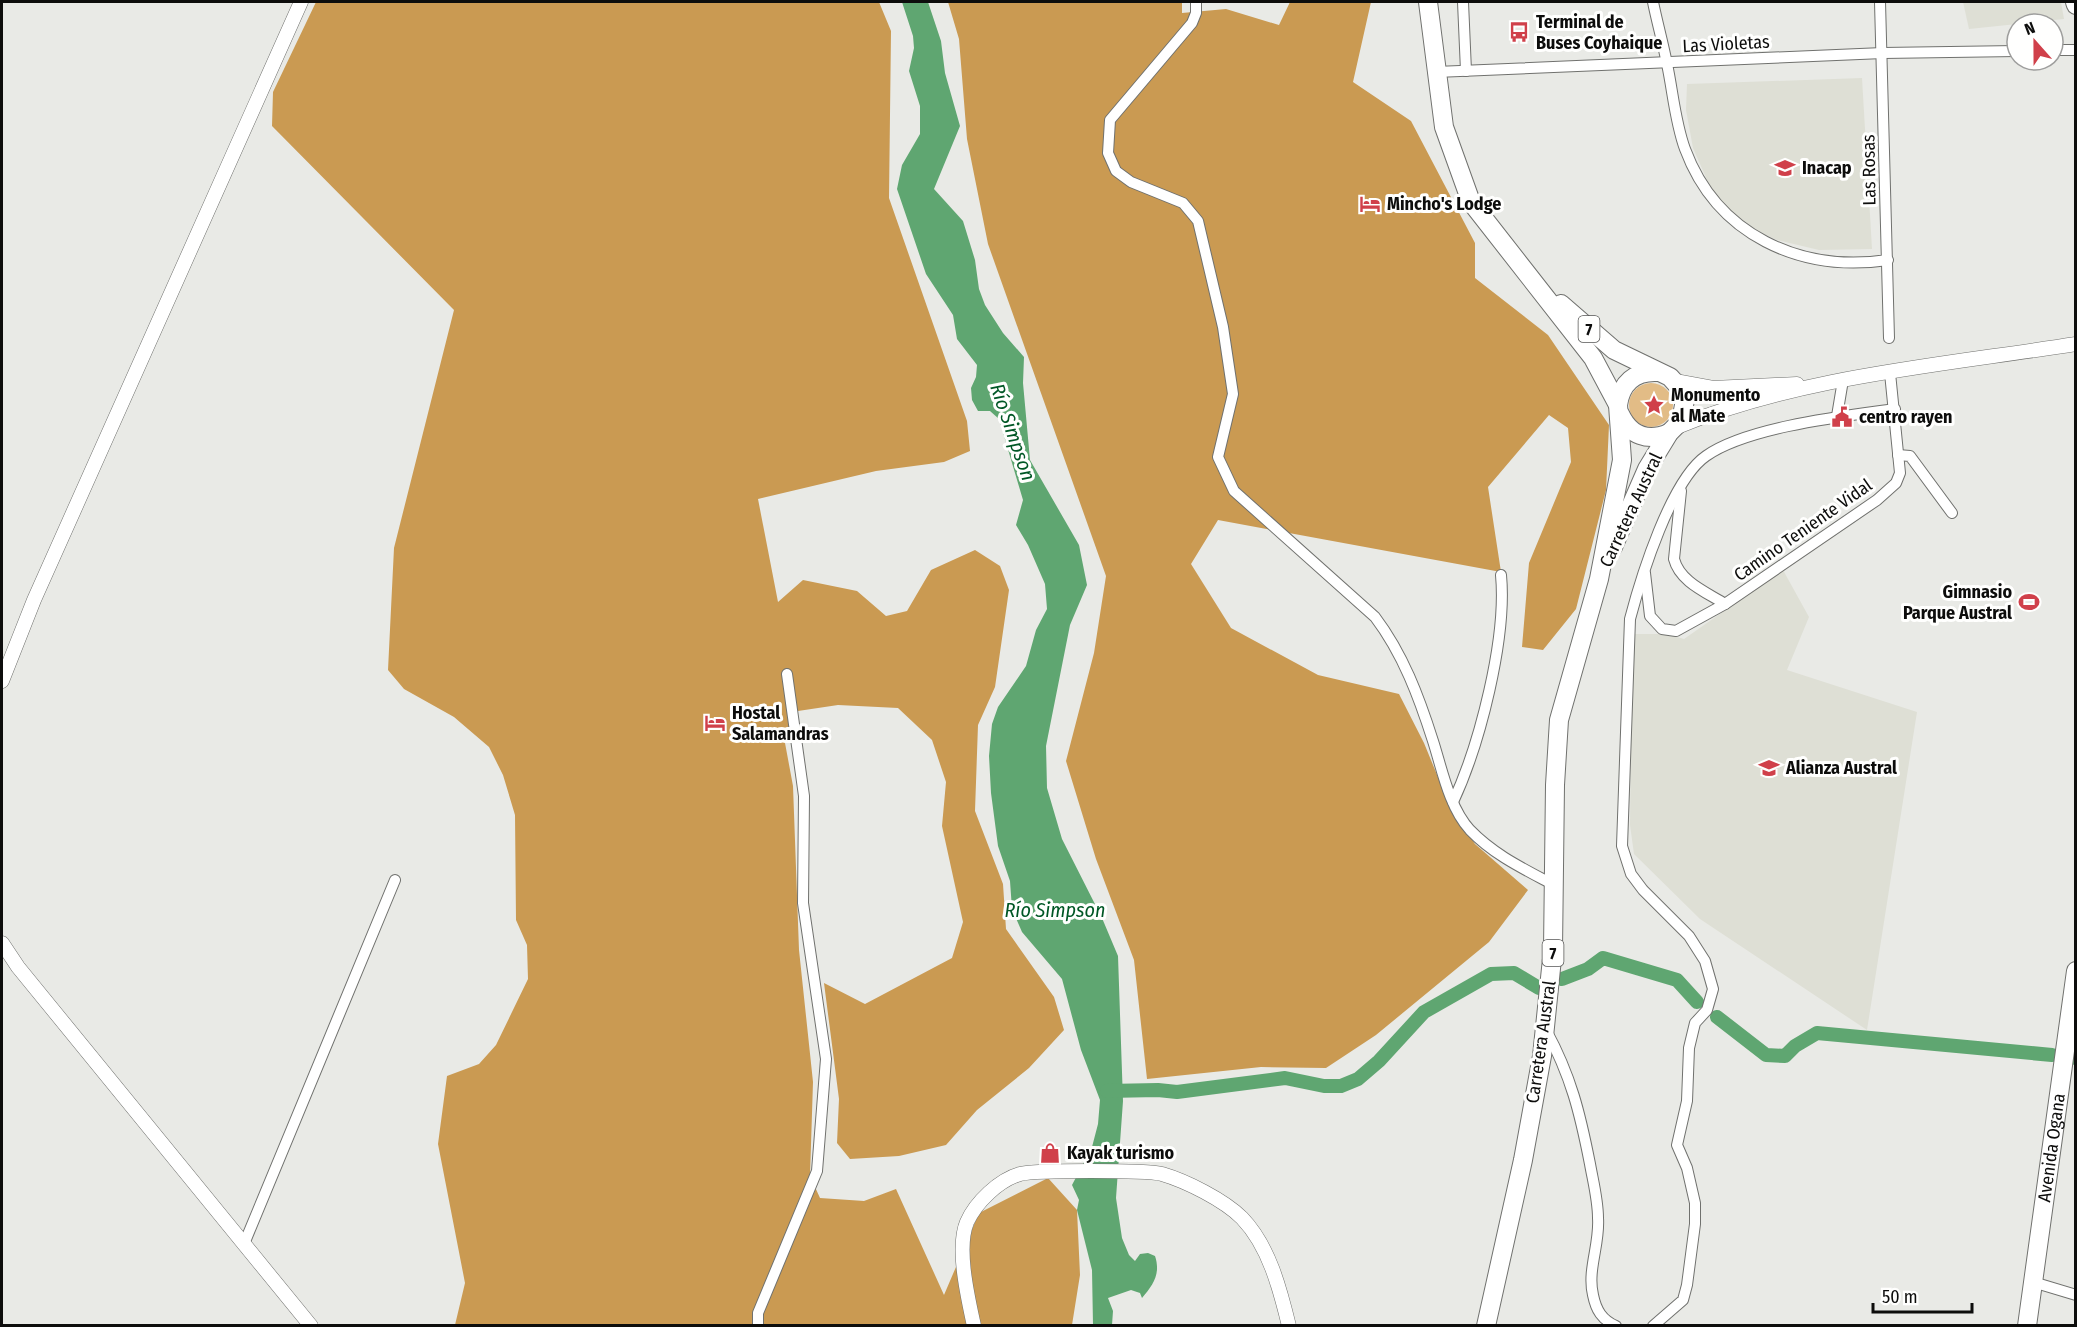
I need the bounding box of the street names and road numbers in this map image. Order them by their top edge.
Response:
street label: Las Violetas [1682,31,1770,57]
street label: Las Rosas [1857,134,1881,206]
road number: 7 [1578,316,1600,342]
street label: Carretera Austral [1595,449,1667,571]
street label: Camino Teniente Vidal [1730,474,1876,586]
road number: 7 [1542,940,1564,966]
street label: Carretera Austral [1522,979,1561,1105]
street label: Avenida Ogana [2033,1092,2070,1204]

